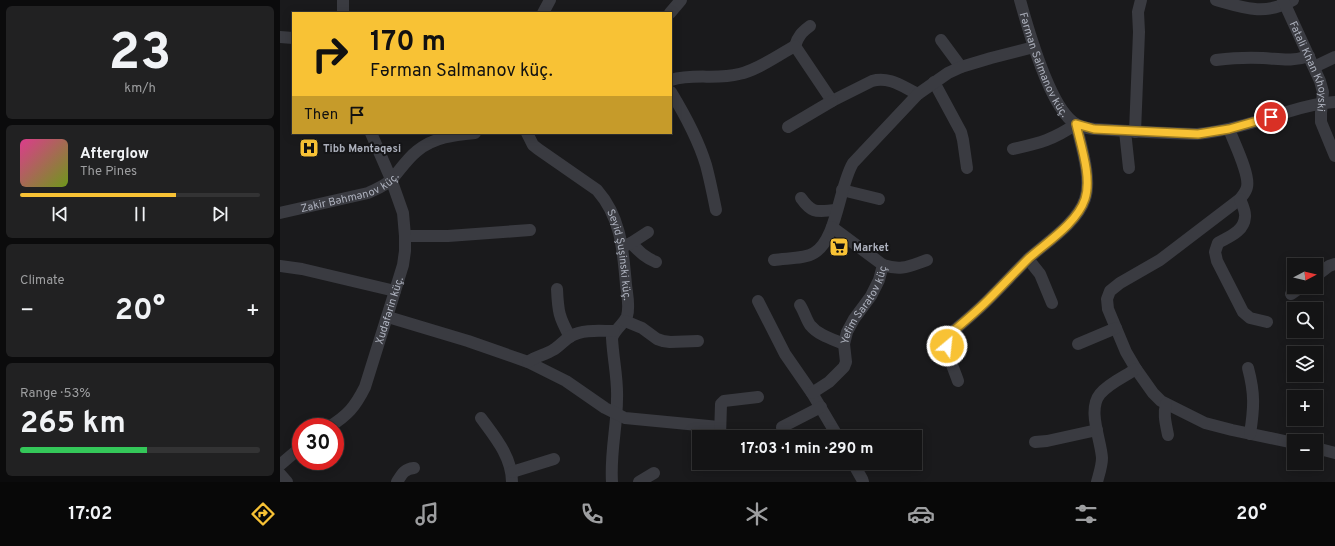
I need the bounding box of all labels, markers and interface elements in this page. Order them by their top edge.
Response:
street label: Fərman Salmanov küç. [1016,11,1071,120]
street label: Fatali Khan Khoyski [1286,19,1329,112]
text: 23 [109,22,171,88]
text: 170 m [370,25,446,61]
icon: right [304,28,356,80]
text: Fərman Salmanov küç. [370,60,553,83]
text: km/h [124,81,156,97]
pin [1254,100,1288,134]
icon: arrive [346,104,368,126]
text: Then [304,106,338,125]
icon: arrive [1260,106,1282,128]
hospital icon: Tibb Məntəqəsi [298,137,320,159]
place label: Tibb Məntəqəsi [323,142,401,156]
text: Afterglow [80,145,149,164]
text: The Pines [80,164,137,180]
street label: Zakir Bəhmənov küç. [299,170,403,216]
icon: previous [49,203,71,225]
icon: pause [129,203,151,225]
icon: next [209,203,231,225]
street label: Seyid Şuşinski küç. [603,207,634,301]
supermarket icon: Market [828,236,850,258]
place label: Market [853,241,889,255]
north arrow [1287,258,1323,294]
map controls [1287,258,1323,470]
street label: Yefim Saratov küç [838,264,890,346]
text: Climate [20,273,65,289]
street label: Xudafərin küç. [373,275,407,346]
text: 20° [115,293,165,330]
text: − [20,298,34,325]
text: + [246,298,260,325]
button: search [1287,302,1323,338]
position arrow [926,325,968,367]
button: layers [1287,346,1323,382]
text: Range · 53% [20,386,91,402]
button: + [1287,390,1323,426]
text: 265 km [20,406,126,443]
speed limit sign: 30 [292,418,344,470]
button: − [1287,434,1323,470]
text: 17:03 · 1 min · 290 m [741,440,873,459]
icon: directions [249,500,277,528]
icon: music [413,500,441,528]
icon: phone [578,500,606,528]
icon: climate [743,500,771,528]
icon: car [907,500,935,528]
icon: filters [1072,500,1100,528]
text: 17:02 [68,503,112,526]
text: 20° [1236,503,1267,526]

